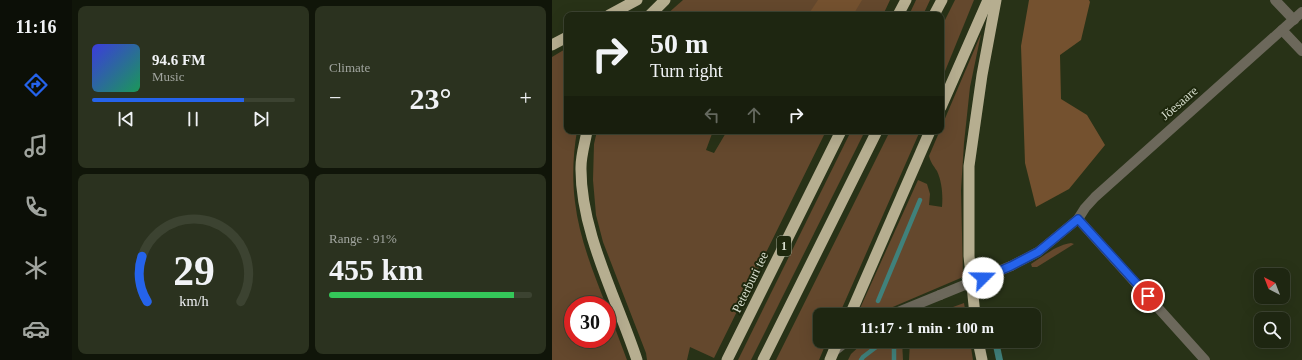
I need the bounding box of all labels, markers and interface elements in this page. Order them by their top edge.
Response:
text: 11:16 [15,17,57,37]
icon: right [584,28,636,80]
text: 50 m [650,28,708,59]
text: 94.6 FM [152,52,205,68]
text: Climate [329,60,370,75]
text: Turn right [650,61,723,81]
text: Music [152,69,185,84]
icon: directions [22,71,50,99]
text: 23° [410,82,452,115]
street label: Jõesaare [1157,83,1201,123]
text: − [329,85,341,110]
text: + [520,85,532,110]
icon: left [701,104,723,126]
icon: ahead [743,104,765,126]
icon: right [785,104,807,126]
icon: previous [115,108,137,130]
icon: pause [182,108,204,130]
icon: next [250,108,272,130]
icon: music [22,132,50,160]
icon: phone [22,193,50,221]
text: Range · 91% [329,231,397,246]
road number: 1 [777,236,791,256]
text: 29 [173,248,214,294]
street label: Peterburi tee [729,249,771,315]
text: 455 km [329,253,423,286]
icon: climate [22,254,50,282]
position arrow [962,257,1004,299]
north arrow [1254,268,1290,304]
map controls [1254,268,1290,348]
pin [1131,279,1165,313]
icon: arrive [1137,285,1159,307]
text: km/h [179,293,208,309]
speed limit sign: 30 [564,296,616,348]
button: search [1254,312,1290,348]
icon: car [22,315,50,343]
text: 11:17 · 1 min · 100 m [860,320,994,336]

